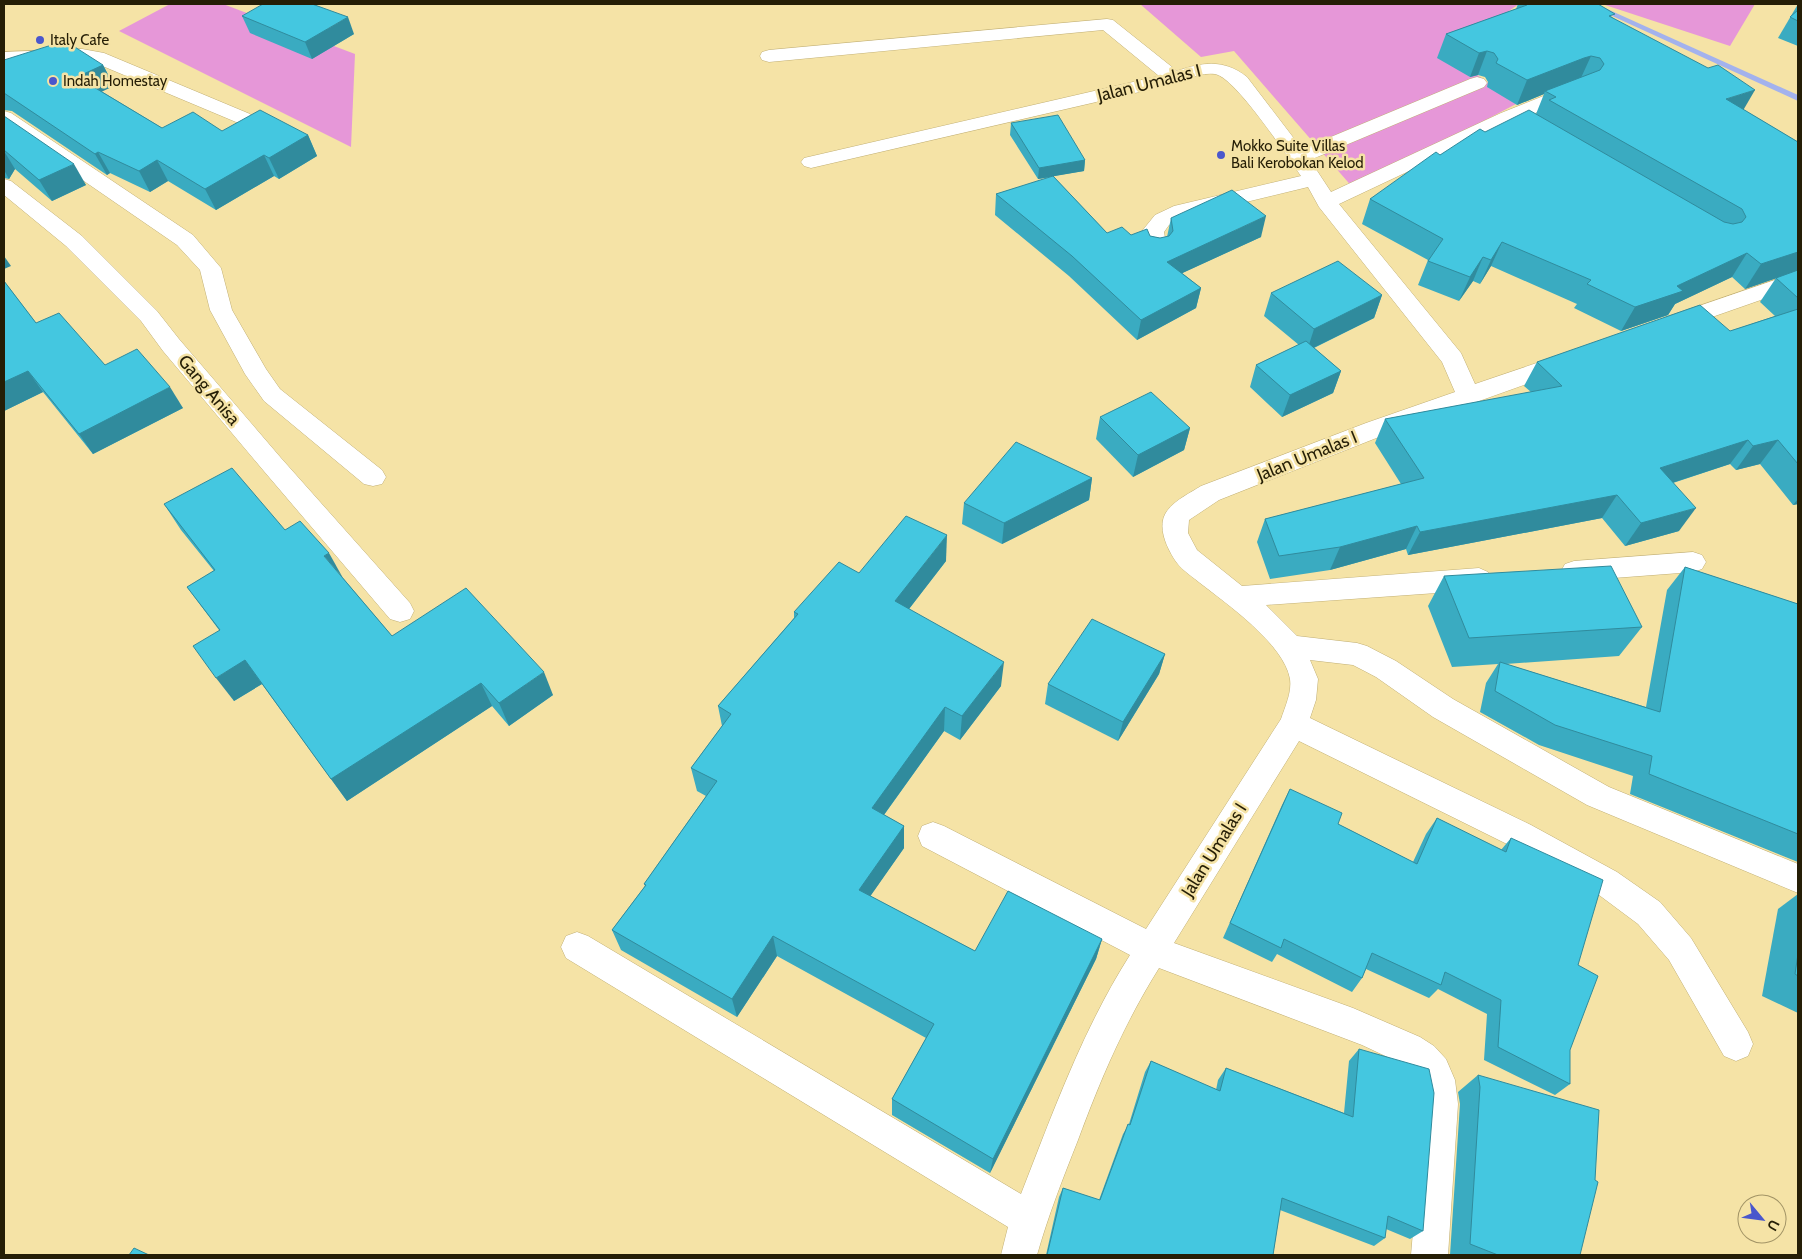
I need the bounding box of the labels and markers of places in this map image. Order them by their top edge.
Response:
place label: Italy Cafe [50,31,110,49]
marker: Italy Cafe [34,34,46,46]
place label: Indah Homestay [63,72,168,90]
marker: Indah Homestay [47,75,59,87]
place label: Mokko Suite Villas Bali Kerobokan Kelod [1231,137,1364,172]
marker: Mokko Suite Villas Bali Kerobokan Kelod [1215,149,1227,161]

